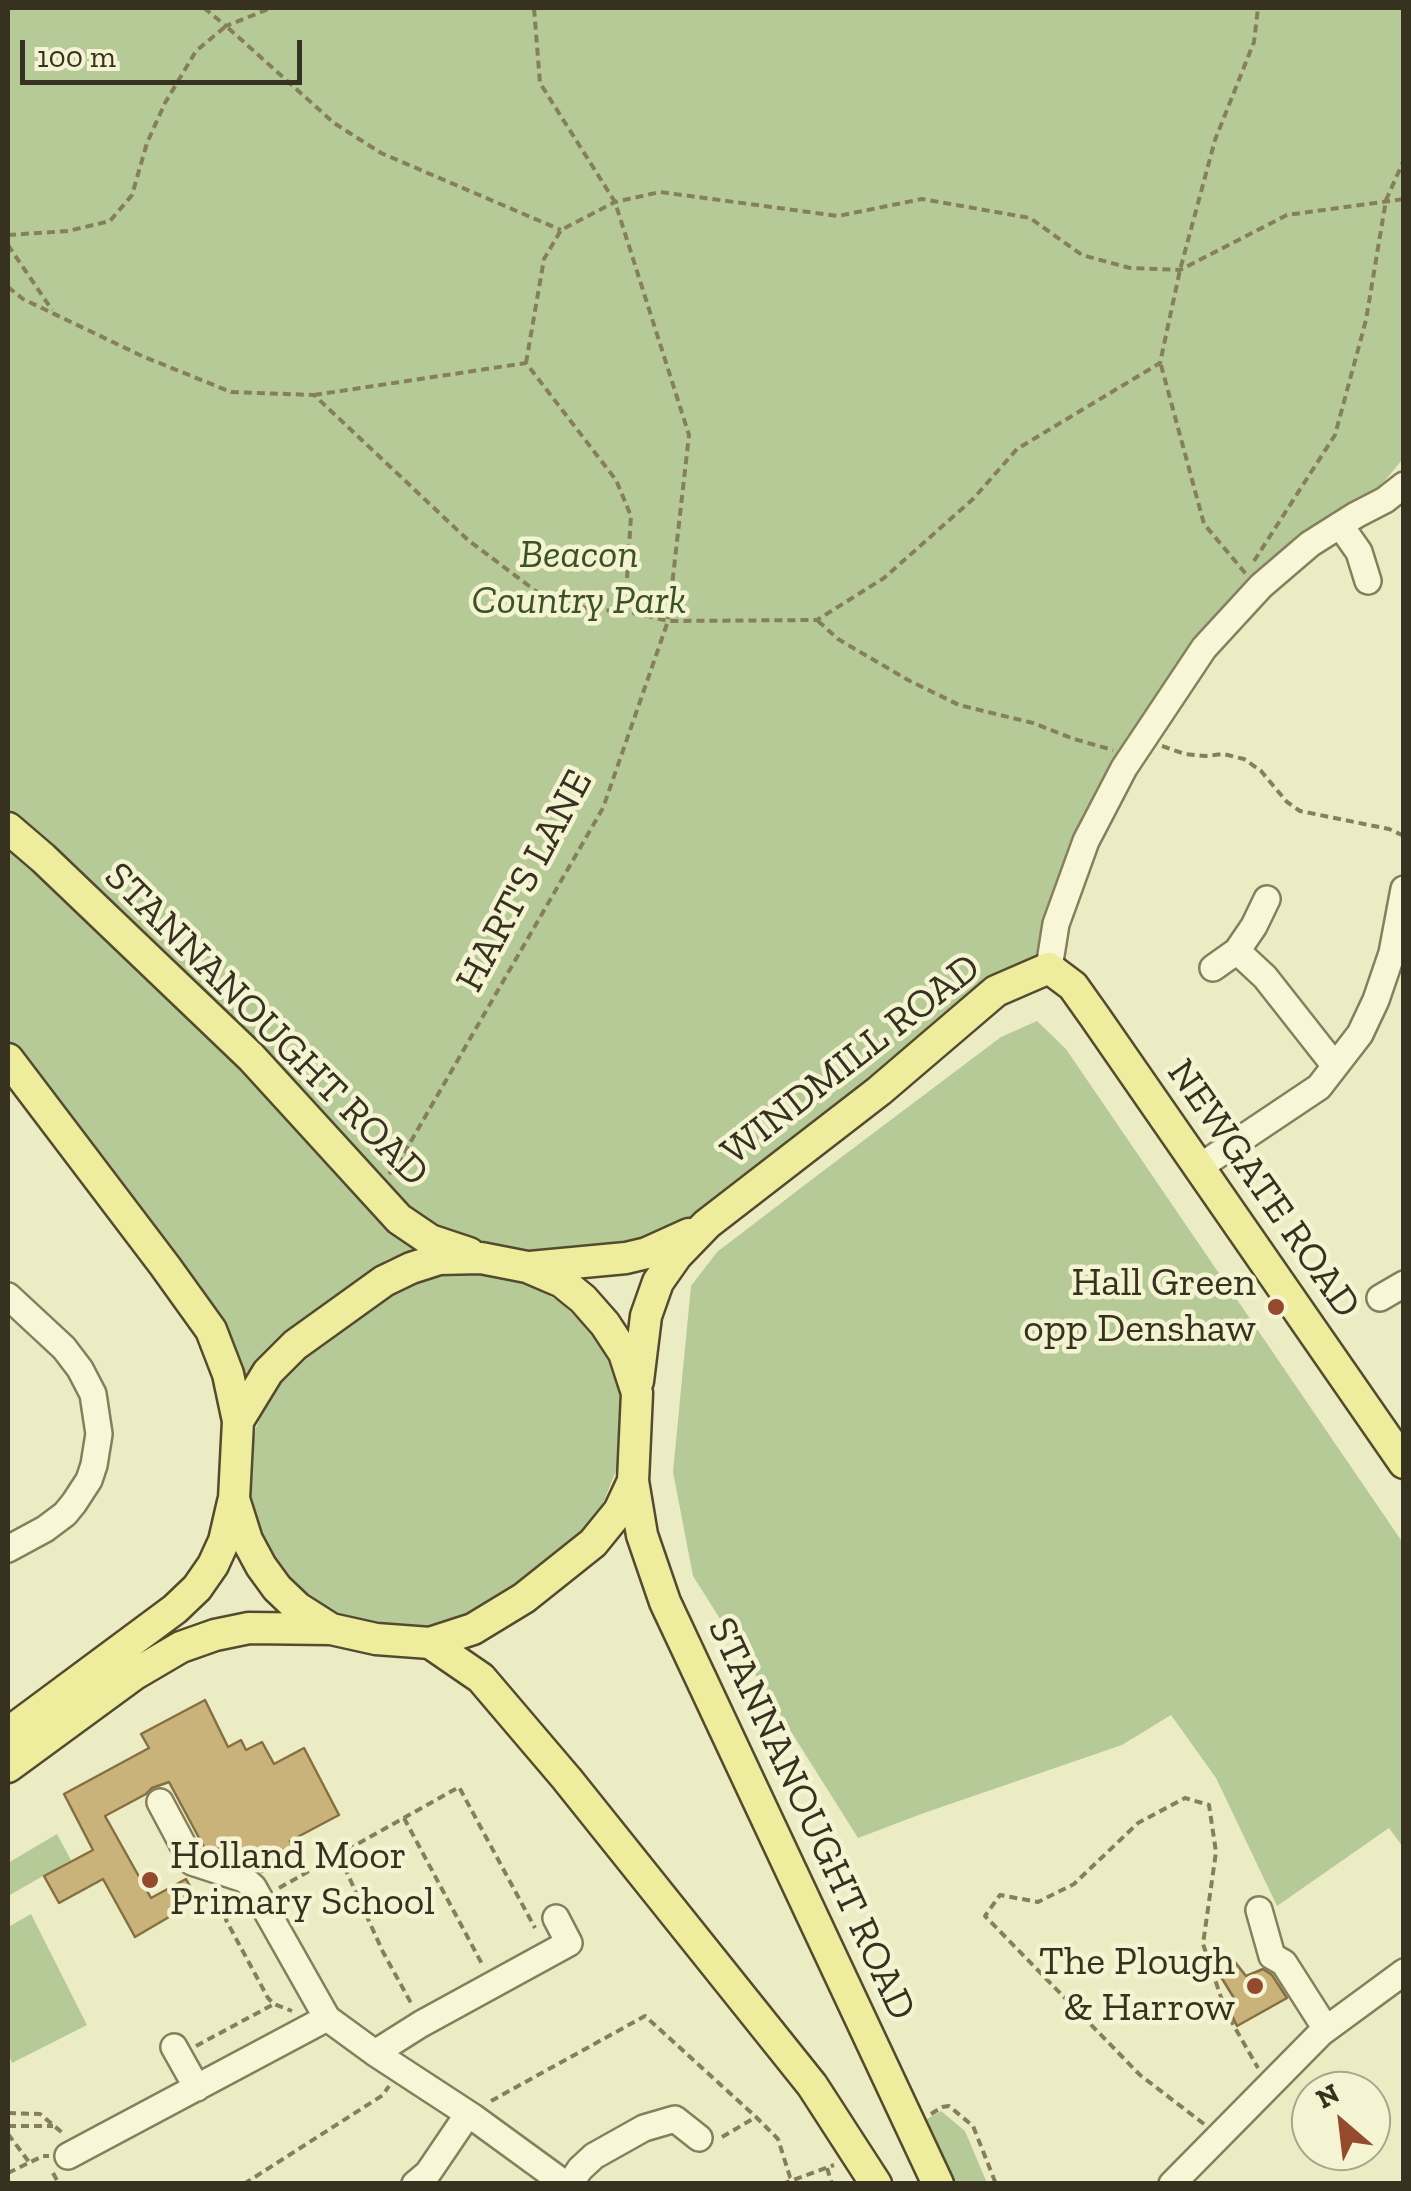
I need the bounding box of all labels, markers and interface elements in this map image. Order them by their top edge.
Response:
scale bar [25,20,308,82]
text: 100 m [37,39,116,75]
park label: Beacon Country Park [472,532,686,626]
street label: HART'S LANE [447,762,603,1000]
street label: STANNANOUGHT ROAD [94,853,438,1197]
street label: WINDMILL ROAD [712,944,990,1176]
street label: NEWGATE ROAD [1156,1051,1370,1327]
place label: Hall Green opp Denshaw [1023,1260,1256,1354]
marker: Hall Green opp Denshaw [1265,1296,1287,1318]
street label: STANNANOUGHT ROAD [697,1610,925,2028]
place label: Holland Moor Primary School [170,1833,435,1927]
marker: Holland Moor Primary School [139,1869,161,1891]
place label: The Plough & Harrow [1039,1939,1235,2033]
marker: The Plough & Harrow [1244,1975,1266,1997]
north arrow [1291,2071,1391,2171]
text: N [1310,2076,1345,2115]

